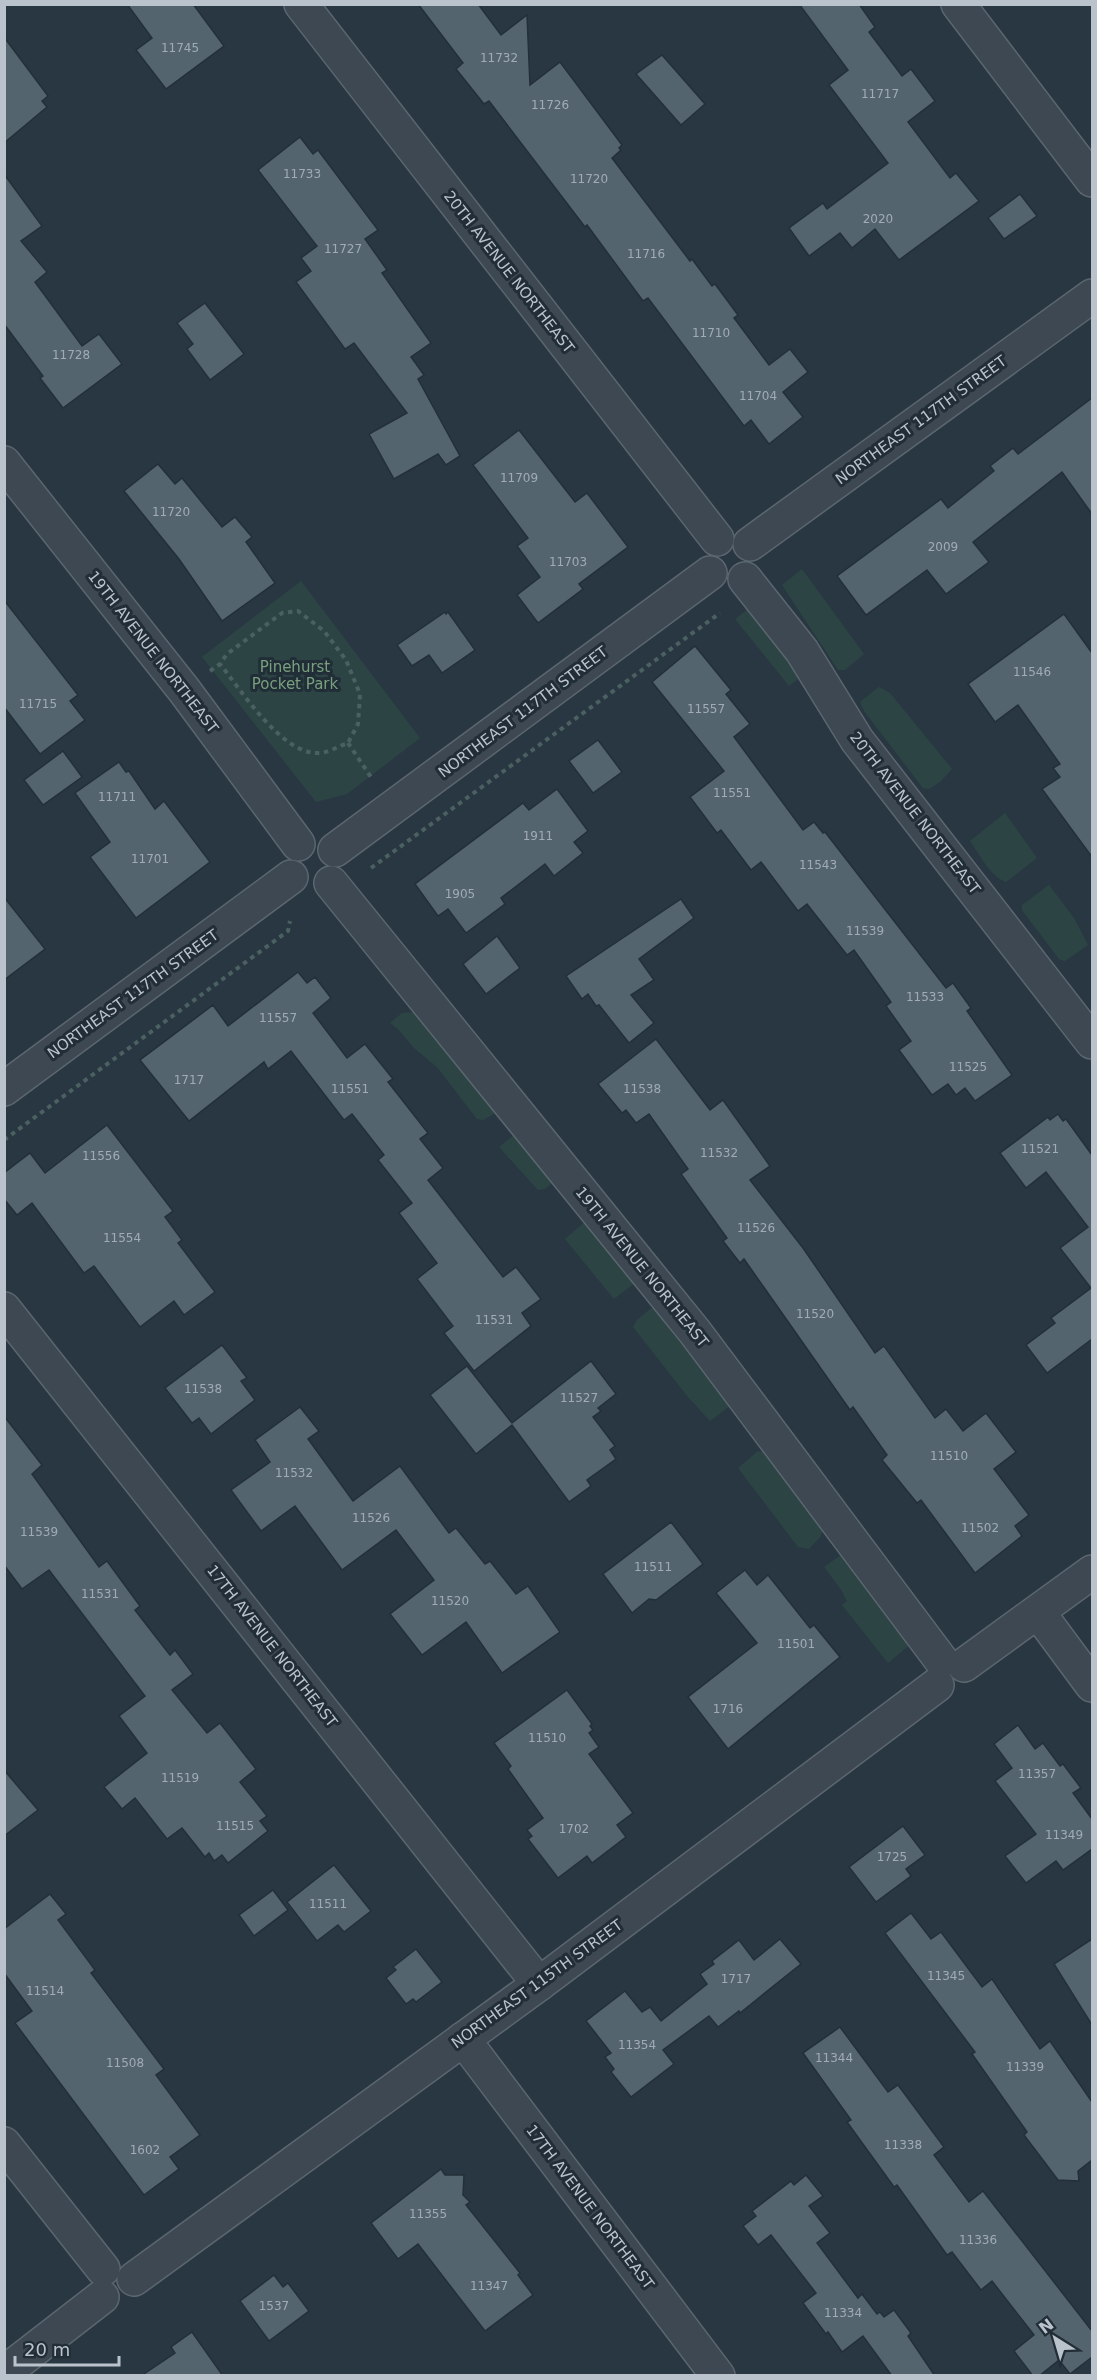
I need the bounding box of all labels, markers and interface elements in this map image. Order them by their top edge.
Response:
house number: 11745 [161,41,199,55]
house number: 11732 [480,51,518,65]
house number: 11717 [861,87,899,101]
house number: 11726 [531,98,569,112]
house number: 11733 [283,167,321,181]
house number: 11720 [570,172,608,186]
street label: 20TH AVENUE NORTHEAST [440,187,578,357]
house number: 2020 [863,212,893,226]
house number: 11727 [324,242,362,256]
house number: 11716 [627,247,665,261]
house number: 11710 [692,326,730,340]
house number: 11728 [52,348,90,362]
street label: NORTHEAST 117TH STREET [832,351,1011,488]
house number: 11704 [739,389,777,403]
house number: 11709 [500,471,538,485]
house number: 11720 [152,505,190,519]
house number: 2009 [928,540,958,554]
house number: 11703 [549,555,587,569]
street label: 19TH AVENUE NORTHEAST [84,567,222,737]
street label: NORTHEAST 117TH STREET [435,642,612,781]
park label: Pinehurst Pocket Park [252,658,339,693]
house number: 11546 [1013,665,1051,679]
house number: 11715 [19,697,57,711]
house number: 11557 [687,702,725,716]
street label: 20TH AVENUE NORTHEAST [846,728,984,898]
house number: 11551 [713,786,751,800]
house number: 11711 [98,790,136,804]
house number: 1911 [523,829,553,843]
house number: 11701 [131,852,169,866]
house number: 11543 [799,858,837,872]
house number: 1905 [445,887,475,901]
house number: 11539 [846,924,884,938]
street label: NORTHEAST 117TH STREET [44,925,223,1062]
house number: 11533 [906,990,944,1004]
house number: 11557 [259,1011,297,1025]
house number: 11525 [949,1060,987,1074]
house number: 1717 [174,1073,204,1087]
house number: 11551 [331,1082,369,1096]
house number: 11538 [623,1082,661,1096]
house number: 11521 [1021,1142,1059,1156]
house number: 11532 [700,1146,738,1160]
house number: 11556 [82,1149,120,1163]
street label: 19TH AVENUE NORTHEAST [572,1183,713,1351]
house number: 11526 [737,1221,775,1235]
house number: 11554 [103,1231,141,1245]
house number: 11520 [796,1307,834,1321]
house number: 11531 [475,1313,513,1327]
house number: 11538 [184,1382,222,1396]
house number: 11527 [560,1391,598,1405]
house number: 11510 [930,1449,968,1463]
house number: 11532 [275,1466,313,1480]
house number: 11526 [352,1511,390,1525]
house number: 11502 [961,1521,999,1535]
house number: 11539 [20,1525,58,1539]
house number: 11511 [634,1560,672,1574]
street label: 17TH AVENUE NORTHEAST [203,1561,341,1731]
house number: 11531 [81,1587,119,1601]
house number: 11520 [431,1594,469,1608]
house number: 11501 [777,1637,815,1651]
house number: 1716 [713,1702,743,1716]
house number: 11510 [528,1731,566,1745]
house number: 11357 [1018,1767,1056,1781]
house number: 11519 [161,1771,199,1785]
house number: 11515 [216,1819,254,1833]
house number: 1702 [559,1822,589,1836]
house number: 11349 [1045,1828,1083,1842]
house number: 1725 [877,1850,907,1864]
house number: 11511 [309,1897,347,1911]
street label: NORTHEAST 115TH STREET [448,1915,627,2052]
house number: 11345 [927,1969,965,1983]
house number: 1717 [721,1972,751,1986]
house number: 11514 [26,1984,64,1998]
house number: 11354 [618,2038,656,2052]
house number: 11344 [815,2051,853,2065]
house number: 11508 [106,2056,144,2070]
house number: 11339 [1006,2060,1044,2074]
street label: 17TH AVENUE NORTHEAST [522,2121,658,2293]
house number: 11338 [884,2138,922,2152]
house number: 1602 [130,2143,160,2157]
house number: 11355 [409,2207,447,2221]
house number: 11336 [959,2233,997,2247]
house number: 11347 [470,2279,508,2293]
house number: 1537 [259,2299,289,2313]
house number: 11334 [824,2306,862,2320]
north arrow [1025,2308,1085,2368]
text: N [1035,2315,1057,2338]
scale bar [15,2329,118,2367]
text: 20 m [24,2339,70,2360]

